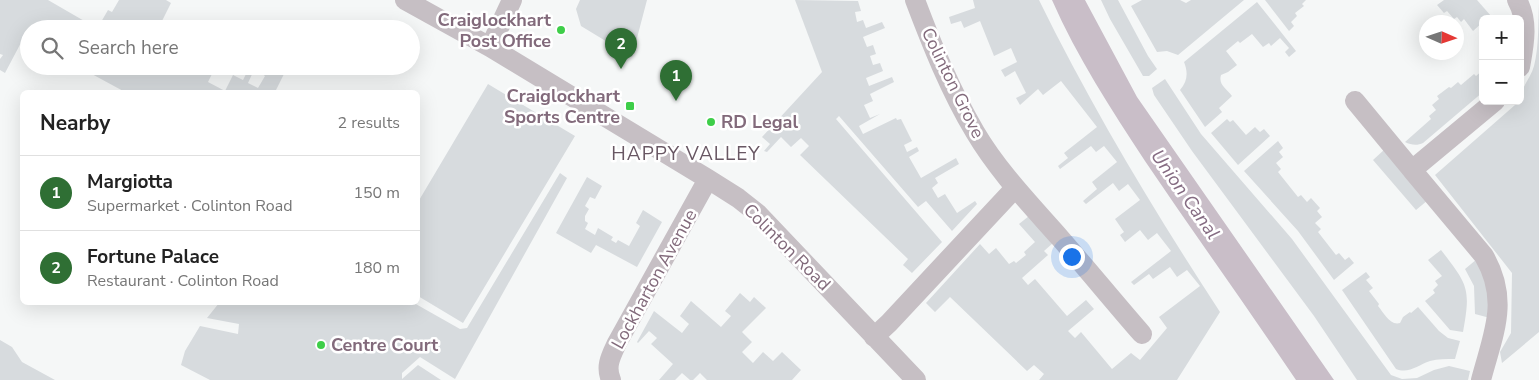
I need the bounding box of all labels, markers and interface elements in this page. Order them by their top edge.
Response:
place label: Craiglockhart Post Office [437,8,551,53]
north arrow [1419,15,1464,60]
map controls [1479,15,1524,105]
button: + [1479,15,1524,60]
search box [20,20,420,75]
marker: Craiglockhart Post Office [555,24,567,36]
street label: Colinton Grove [916,24,990,142]
pin: 2 [605,28,637,69]
icon: search [38,34,66,62]
text: Search here [78,35,179,61]
pin: 1 [660,60,692,101]
button: − [1479,60,1524,105]
place label: Craiglockhart Sports Centre [504,84,620,129]
marker: Craiglockhart Sports Centre [624,100,636,112]
text: Nearby [40,109,110,137]
place label: RD Legal [721,110,798,134]
text: 2 results [338,112,400,134]
marker: RD Legal [705,116,717,128]
district label: HAPPY VALLEY [611,141,761,167]
water label: Union Canal [1145,144,1226,245]
text: Margiotta [87,169,173,195]
text: 1 [51,182,61,204]
text: 150 m [353,182,400,204]
text: Supermarket · Colinton Road [87,195,293,217]
street label: Colinton Road [738,198,836,296]
street label: Lockharton Avenue [606,205,702,353]
text: Fortune Palace [87,244,219,270]
your location [1059,244,1085,270]
text: 2 [51,257,61,279]
text: 180 m [353,257,400,279]
text: Restaurant · Colinton Road [87,270,279,292]
place label: Centre Court [331,333,438,357]
marker: Centre Court [315,339,327,351]

